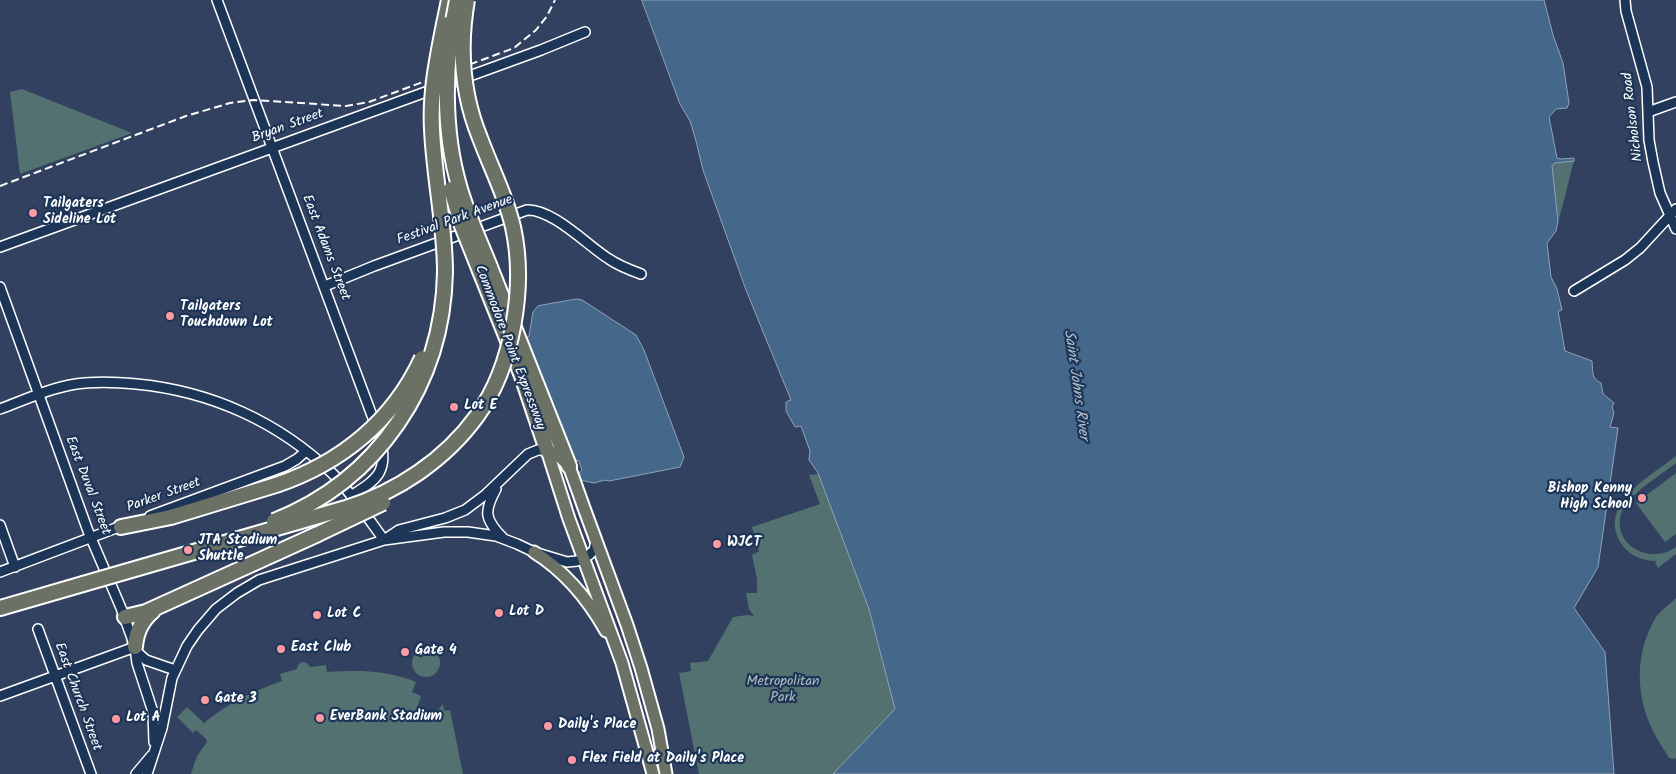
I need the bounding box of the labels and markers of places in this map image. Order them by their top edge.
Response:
place label: Tailgaters Sideline Lot [43,197,116,230]
marker: Tailgaters Sideline Lot [27,207,39,219]
place label: Tailgaters Touchdown Lot [180,300,273,332]
marker: Tailgaters Touchdown Lot [164,310,176,322]
place label: Lot E [464,399,497,415]
marker: Lot E [448,401,460,413]
place label: Bishop Kenny High School [1548,482,1632,514]
marker: Bishop Kenny High School [1636,492,1648,504]
place label: JTA Stadium Shuttle [198,534,277,566]
place label: WJCT [727,536,761,552]
marker: WJCT [711,538,723,550]
marker: JTA Stadium Shuttle [182,544,194,556]
place label: Lot D [509,605,544,621]
place label: Lot C [327,607,361,623]
marker: Lot D [493,607,505,619]
marker: Lot C [311,609,323,621]
place label: East Club [291,641,351,657]
marker: East Club [275,643,287,655]
place label: Gate 4 [415,644,457,660]
marker: Gate 4 [399,646,411,658]
place label: Gate 3 [215,692,257,708]
marker: Gate 3 [199,694,211,706]
place label: EverBank Stadium [330,710,442,726]
place label: Lot A [126,711,161,727]
marker: EverBank Stadium [314,712,326,724]
marker: Lot A [110,713,122,725]
place label: Daily's Place [558,718,636,734]
marker: Daily's Place [542,720,554,732]
place label: Flex Field at Daily's Place [582,752,744,768]
marker: Flex Field at Daily's Place [566,754,578,766]

